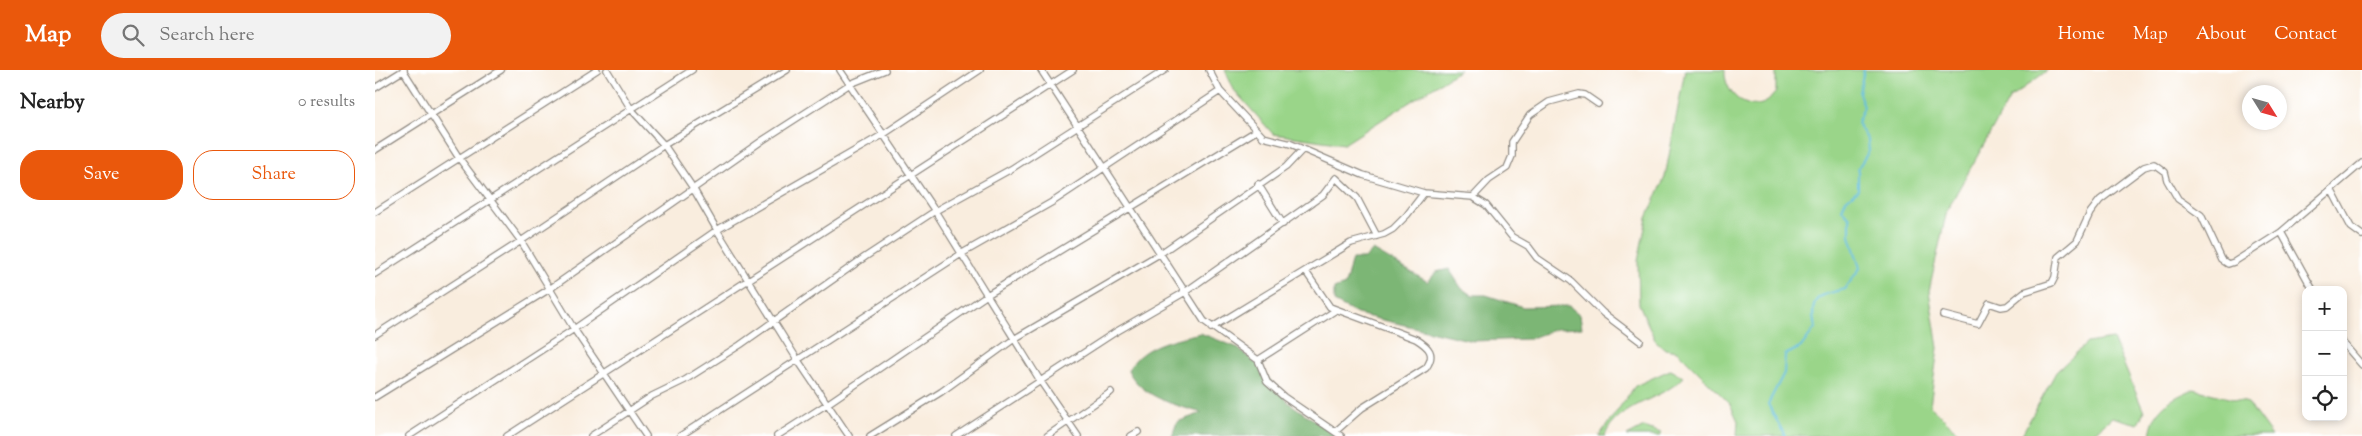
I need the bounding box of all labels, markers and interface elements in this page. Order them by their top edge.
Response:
search box [101,13,451,58]
text: Map [25,18,71,52]
icon: search [119,21,147,49]
text: Search here [159,22,255,49]
text: Home [2058,22,2105,48]
text: Map [2133,22,2168,48]
text: About [2196,22,2246,48]
text: Contact [2274,22,2337,48]
north arrow [2242,85,2287,130]
text: Nearby [20,88,85,118]
text: 0 results [298,91,355,114]
button: Save [20,150,183,200]
button: Share [193,150,355,200]
map controls [2302,286,2347,421]
button: + [2302,286,2347,331]
button: − [2302,331,2347,376]
button: locate [2302,376,2347,421]

